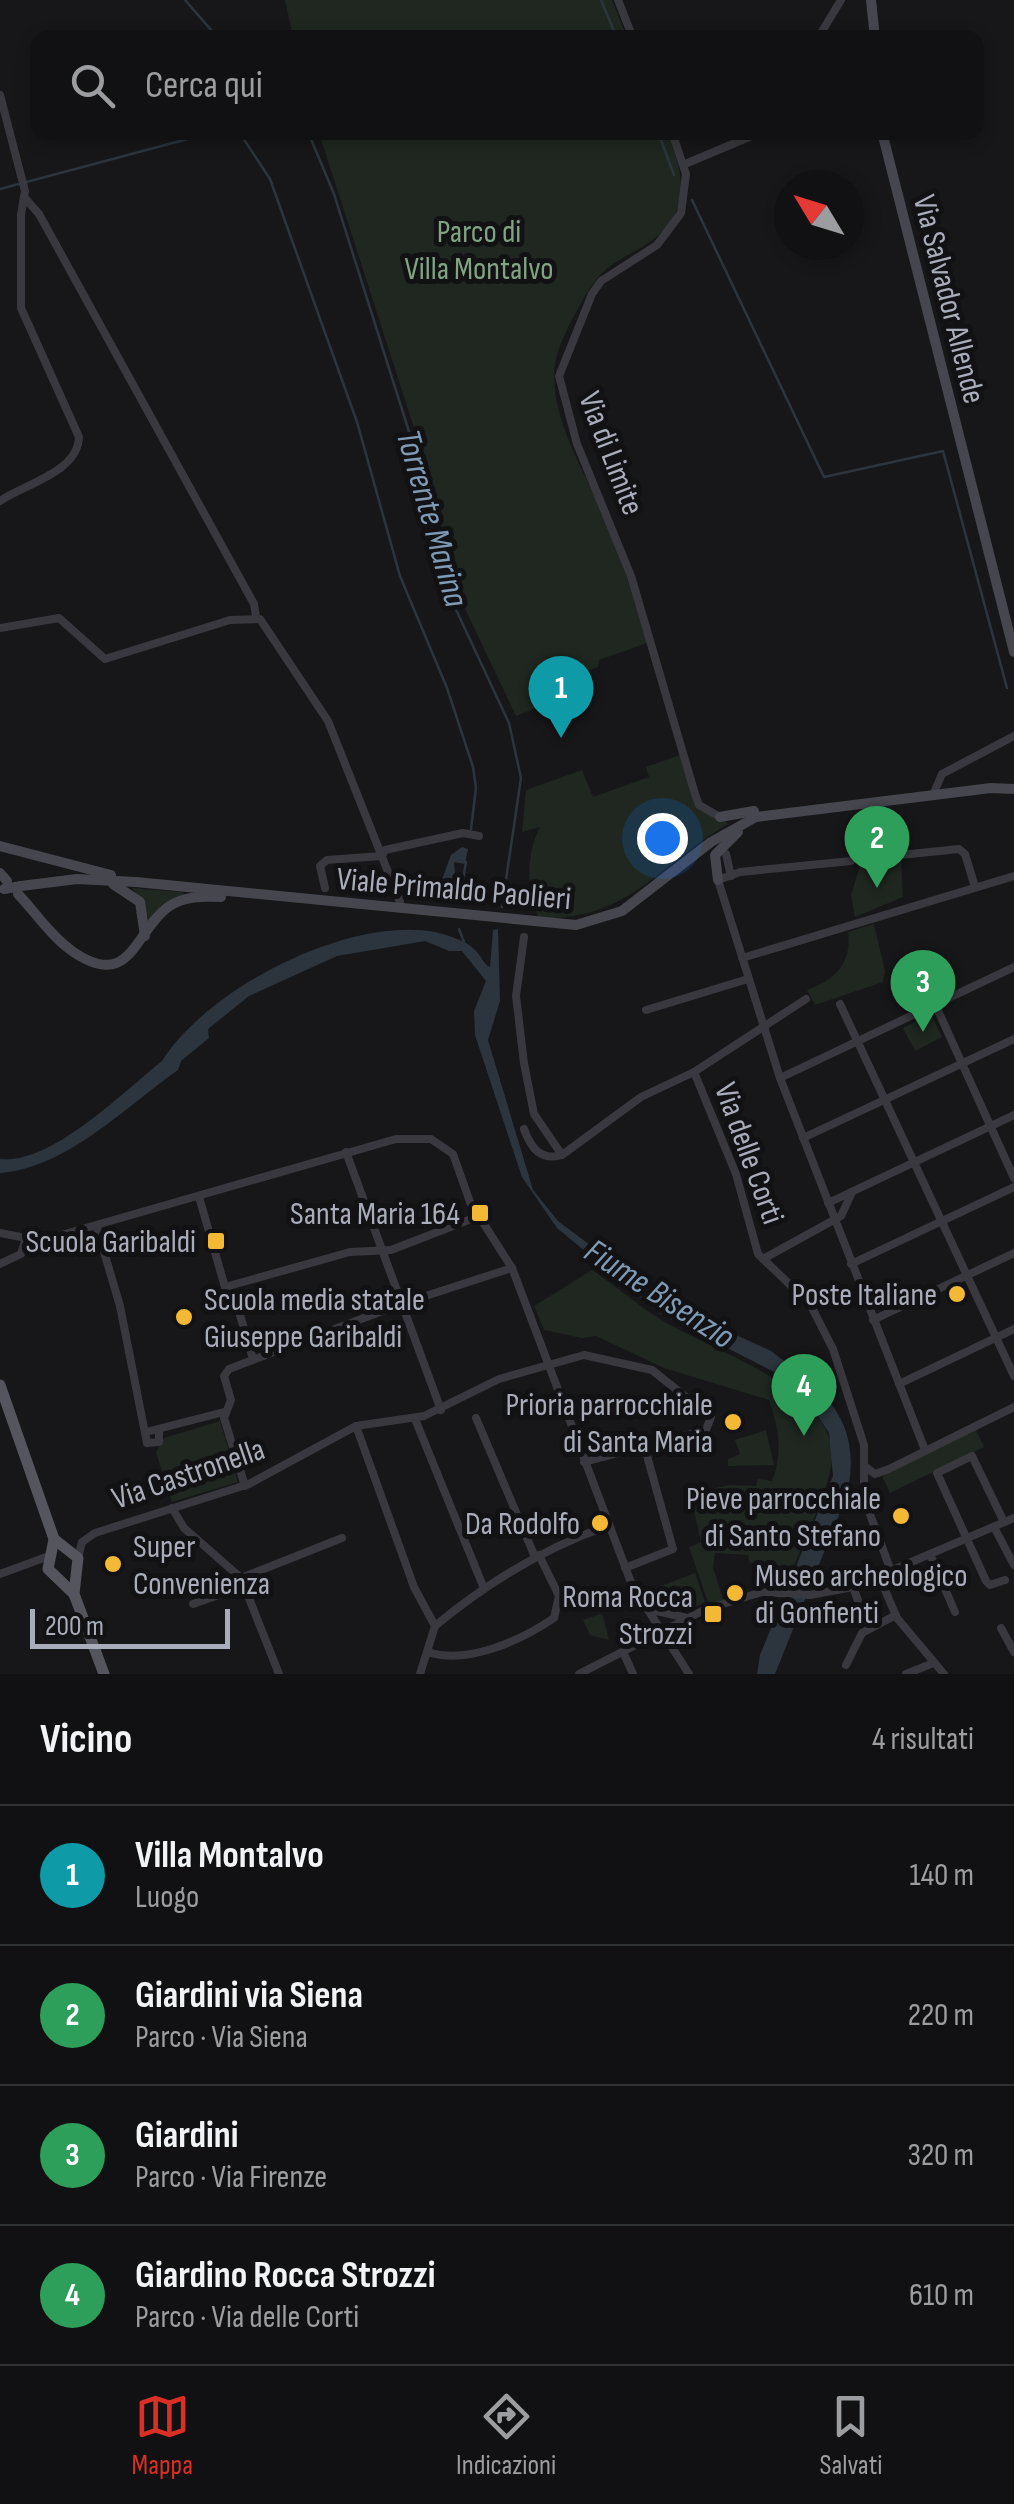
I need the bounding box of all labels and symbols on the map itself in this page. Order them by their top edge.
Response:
north arrow [774,170,864,260]
street label: Via Salvador Allende [904,191,993,408]
park label: Parco di Villa Montalvo [404,213,554,289]
street label: Via di Limite [569,386,652,521]
water label: Torrente Marina [386,425,477,612]
pin: 1 [528,656,594,738]
pin: 2 [844,806,910,888]
your location [637,813,688,864]
street label: Viale Primaldo Paolieri [335,860,573,919]
pin: 3 [890,950,956,1032]
street label: Via delle Corti [705,1077,792,1230]
place label: Santa Maria 164 [290,1195,460,1234]
marker: Santa Maria 164 [469,1202,491,1224]
place label: Scuola Garibaldi [25,1223,196,1262]
marker: Scuola Garibaldi [205,1230,227,1252]
water label: Fiume Bisenzio [576,1230,742,1359]
place label: Poste Italiane [791,1276,937,1315]
place label: Scuola media statale Giuseppe Garibaldi [204,1281,425,1357]
marker: Poste Italiane [946,1283,968,1305]
marker: Scuola media statale Giuseppe Garibaldi [173,1306,195,1328]
pin: 4 [772,1354,836,1436]
place label: Prioria parrocchiale di Santa Maria [506,1386,713,1462]
marker: Prioria parrocchiale di Santa Maria [722,1411,744,1433]
street label: Via Castronella [107,1430,270,1519]
place label: Pieve parrocchiale di Santo Stefano [686,1480,881,1556]
place label: Da Rodolfo [465,1505,580,1544]
marker: Pieve parrocchiale di Santo Stefano [890,1505,912,1527]
marker: Da Rodolfo [589,1512,611,1534]
place label: Super Convenienza [133,1528,270,1604]
marker: Super Convenienza [102,1553,124,1575]
place label: Museo archeologico di Gonfienti [755,1557,968,1633]
place label: Roma Rocca Strozzi [562,1578,693,1654]
marker: Museo archeologico di Gonfienti [724,1582,746,1604]
marker: Roma Rocca Strozzi [702,1603,724,1625]
scale bar [30,1604,230,1648]

